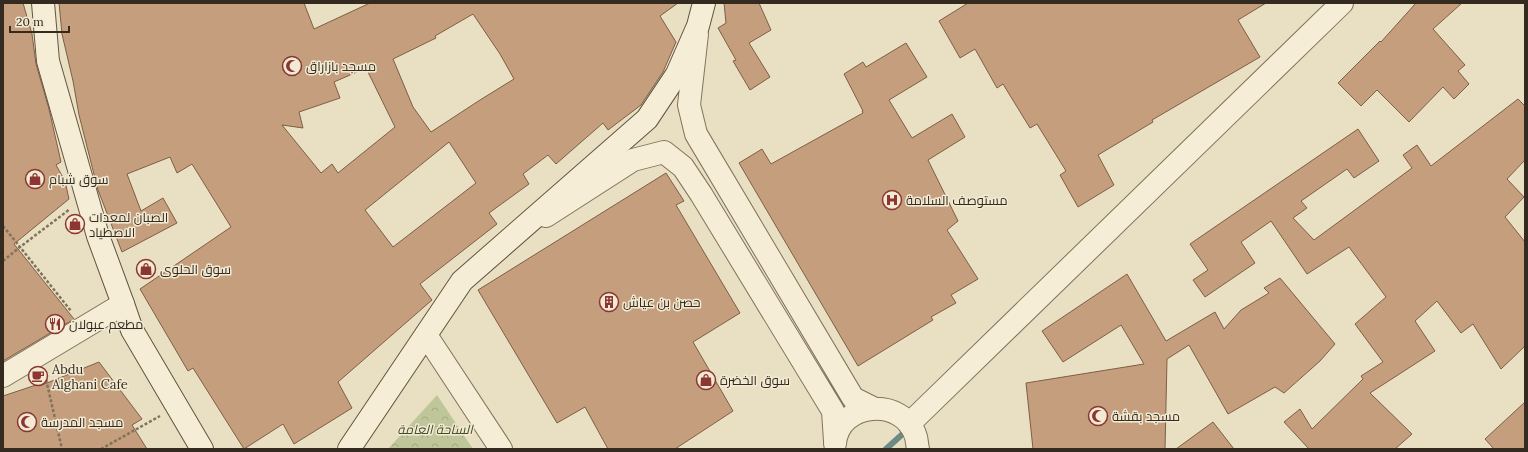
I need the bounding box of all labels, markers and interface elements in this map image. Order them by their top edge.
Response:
scale bar [10,8,69,34]
text: 20 m [16,14,44,29]
mosque icon: مسجد بازاراق [281,55,303,77]
place label: مسجد بازاراق [306,58,376,75]
shop icon: سوق شبام [24,168,46,190]
place label: سوق شبام [49,171,108,189]
hospital icon: مستوصف السلامة [881,189,903,211]
place label: مستوصف السلامة [906,192,1008,209]
place label: الصبان لمعدات الاصطياد [89,209,168,241]
shop icon: الصبان لمعدات الاصطياد [64,213,86,235]
shop icon: سوق الحلوى [135,258,157,280]
place label: سوق الحلوى [160,261,231,278]
building icon: حصن بن عياش [598,291,620,313]
place label: حصن بن عياش [623,294,700,311]
restaurant icon: مطعم عبولان [44,313,66,335]
place label: مطعم عبولان [69,316,143,334]
place label: Abdu Alghani Cafe [51,361,128,393]
cafe icon: Abdu Alghani Cafe [27,365,49,387]
shop icon: سوق الخضرة [695,369,717,391]
place label: سوق الخضرة [720,372,790,389]
mosque icon: مسجد بقشة [1087,405,1109,427]
place label: مسجد بقشة [1112,408,1180,425]
mosque icon: مسجد المدرسة [16,411,38,433]
place label: مسجد المدرسة [41,414,123,431]
park label: الساحة العامة [397,421,474,438]

